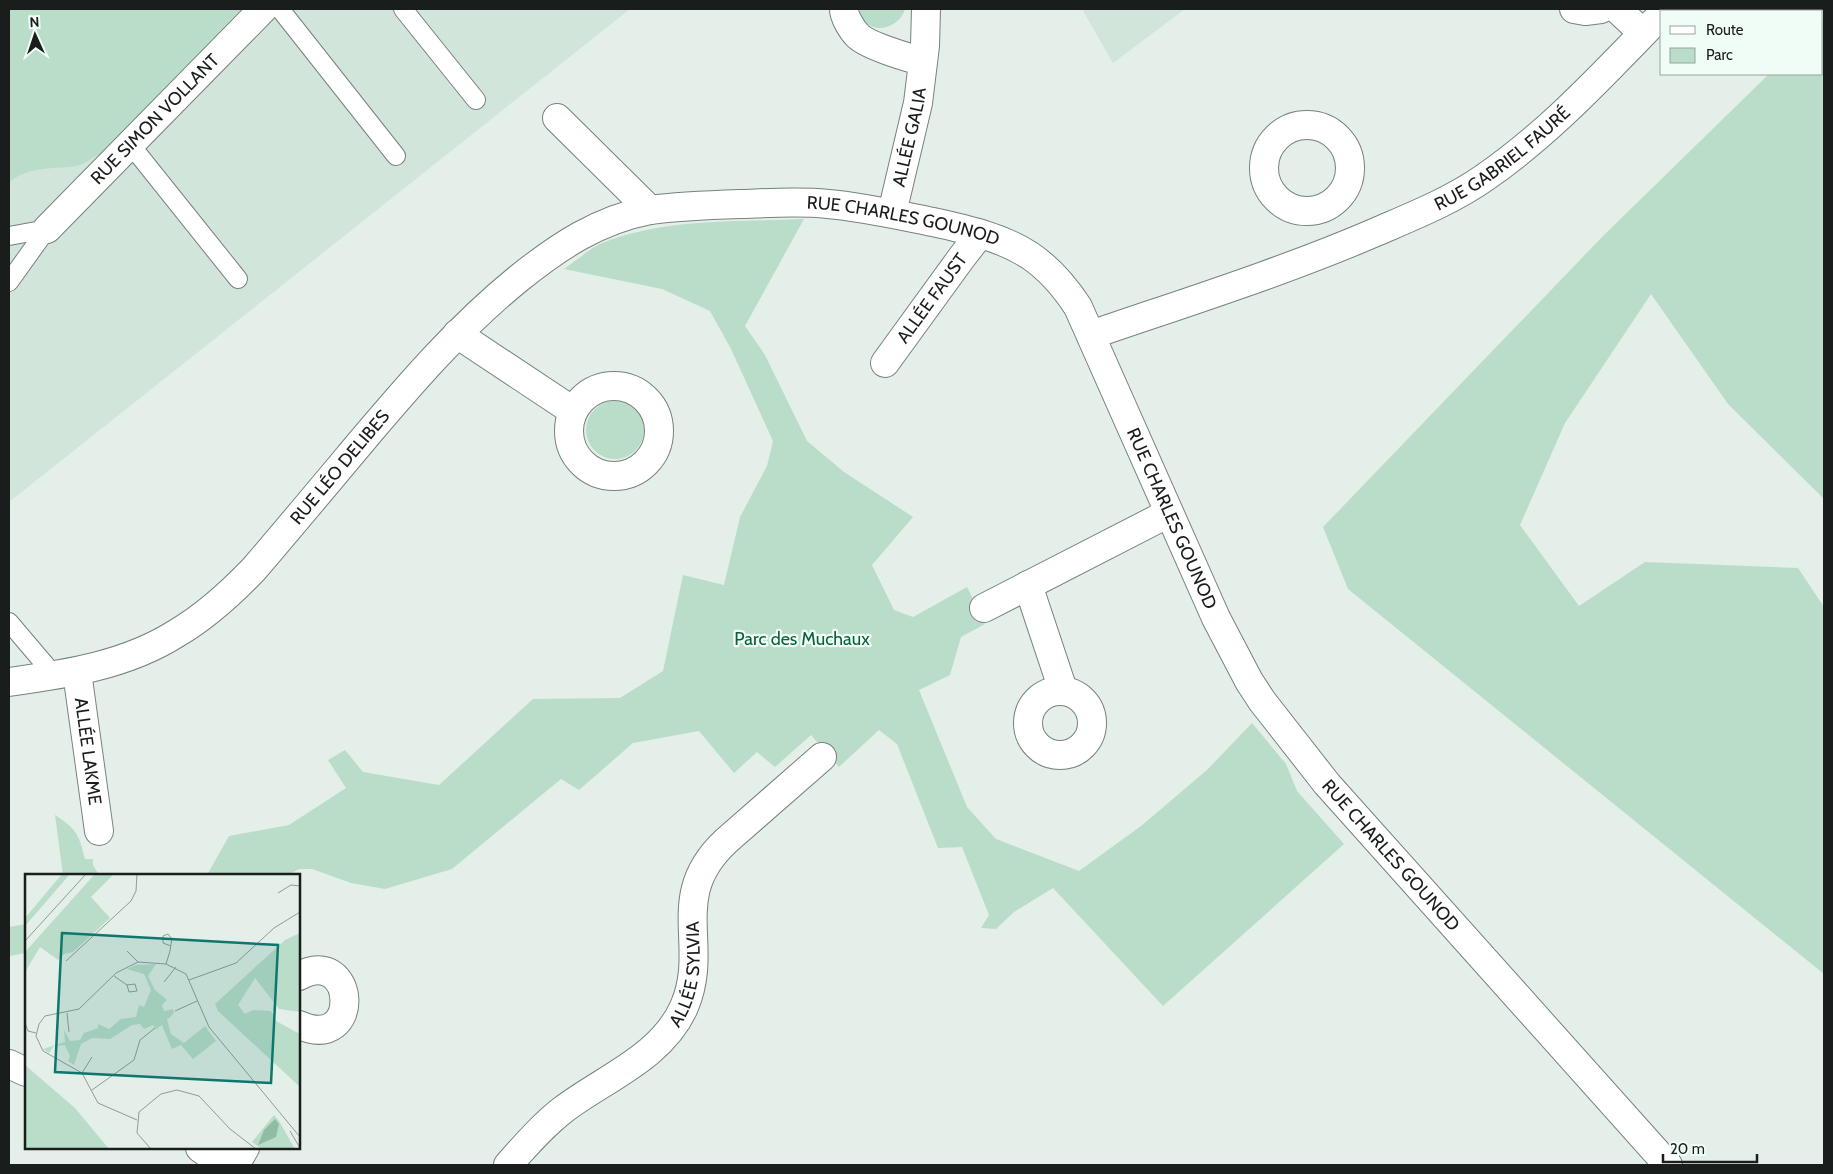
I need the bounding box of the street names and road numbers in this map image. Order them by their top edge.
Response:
street label: RUE SIMON VOLLANT [86,49,224,189]
street label: ALLÉE GALIA [888,86,931,189]
street label: RUE GABRIEL FAURÉ [1431,102,1575,216]
street label: RUE CHARLES GOUNOD [806,192,1003,250]
street label: ALLÉE FAUST [892,249,972,347]
street label: RUE LÉO DELIBES [286,406,394,529]
street label: RUE CHARLES GOUNOD [1122,424,1222,612]
street label: ALLÉE LAKME [70,696,106,806]
street label: RUE CHARLES GOUNOD [1317,775,1464,936]
street label: ALLÉE SYLVIA [664,921,705,1031]

